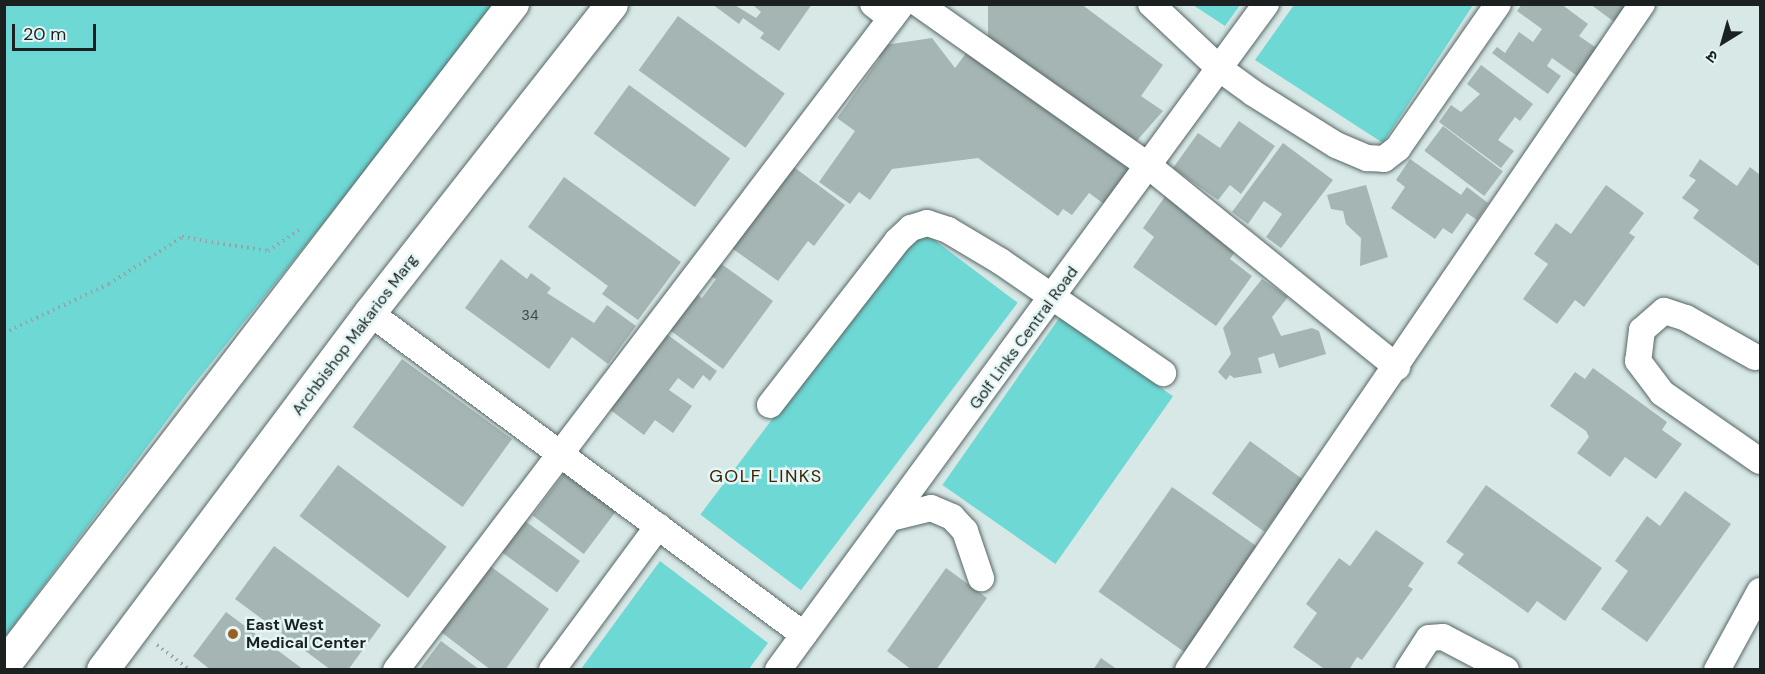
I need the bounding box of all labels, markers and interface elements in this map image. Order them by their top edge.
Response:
scale bar [15,12,99,50]
north arrow [1693,12,1753,72]
text: 20 m [23,22,66,46]
text: उ [1702,46,1722,68]
street label: Archbishop Makarios Marg [288,251,422,419]
street label: Golf Links Central Road [966,263,1082,413]
house number: 34 [522,307,538,323]
district label: GOLF LINKS [709,465,823,487]
place label: East West Medical Center [246,615,366,653]
marker: East West Medical Center [224,625,242,643]

